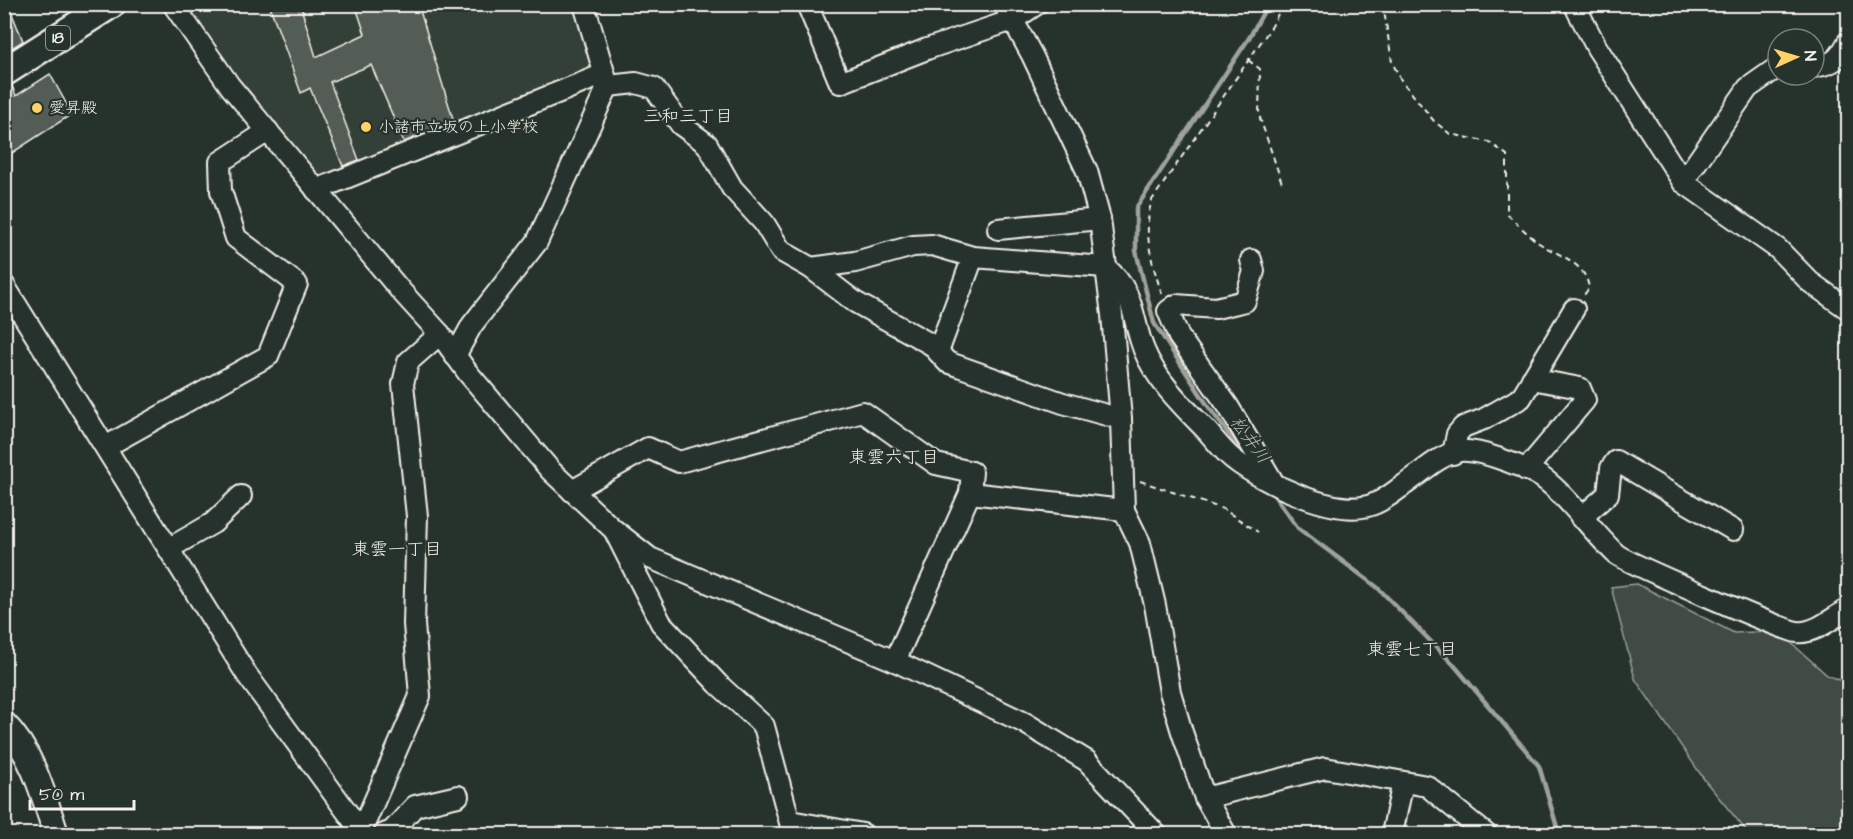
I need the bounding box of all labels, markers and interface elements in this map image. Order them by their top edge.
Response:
road number: 18 [46,26,70,50]
north arrow [1766,27,1826,87]
text: N [1799,50,1821,62]
place label: 愛昇殿 [49,97,97,119]
marker: 愛昇殿 [30,101,44,115]
district label: 三和三丁目 [643,104,733,129]
place label: 小諸市立坂の上小学校 [378,116,538,138]
marker: 小諸市立坂の上小学校 [359,120,373,134]
water label: 松井川 [1224,411,1276,469]
district label: 東雲六丁目 [849,445,939,470]
district label: 東雲一丁目 [352,537,442,562]
district label: 東雲七丁目 [1367,637,1457,662]
scale bar [30,773,134,811]
text: 50 m [39,782,84,807]

